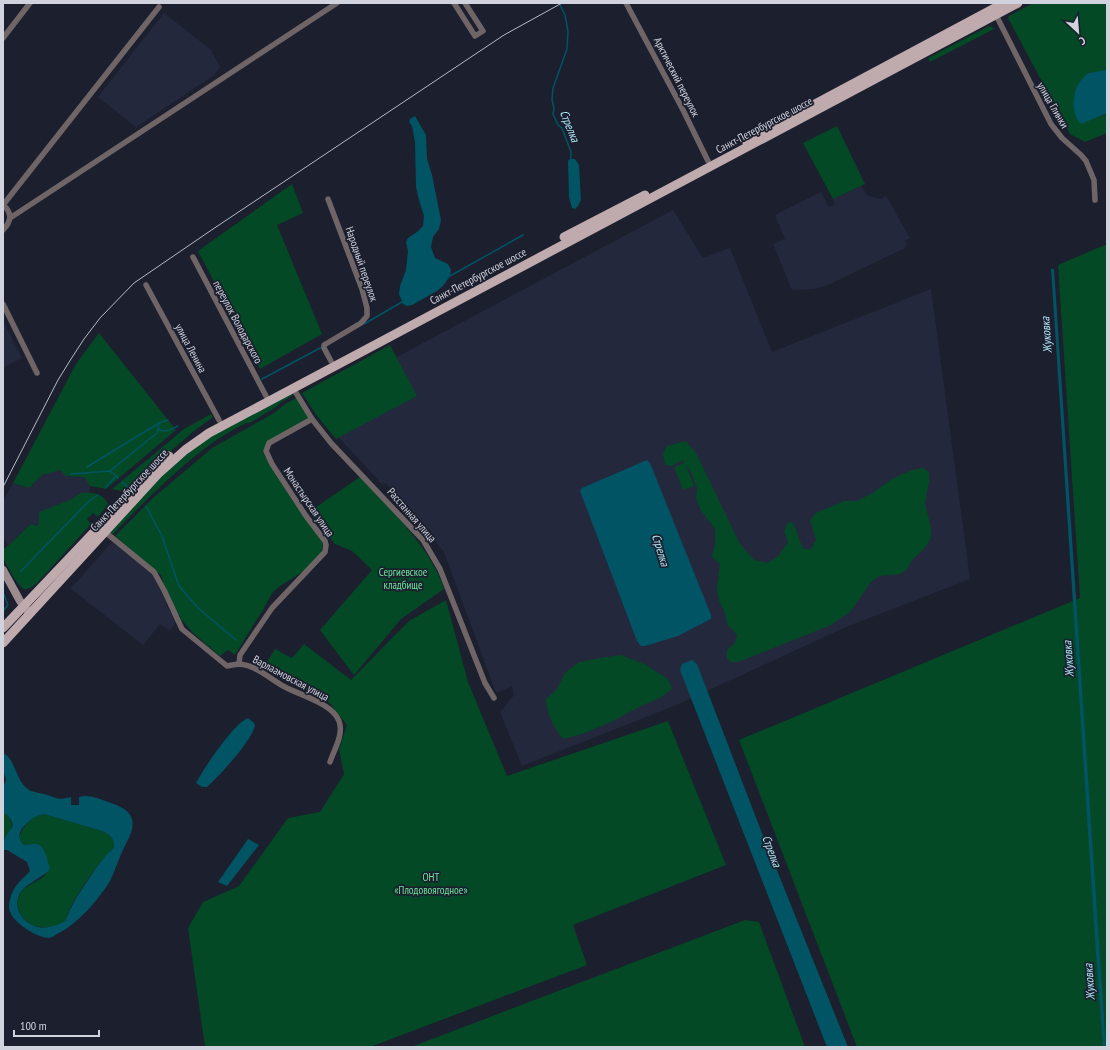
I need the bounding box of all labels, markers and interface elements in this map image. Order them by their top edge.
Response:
north arrow [1058,12,1098,52]
text: С [1077,34,1088,48]
street label: Арктический переулок [651,35,703,120]
street label: улица Глинки [1034,79,1072,131]
street label: Санкт-Петербургское шоссе [713,93,815,156]
water label: Стрелка [557,108,584,145]
street label: Народный переулок [343,225,382,304]
street label: Санкт-Петербургское шоссе [427,244,529,307]
street label: переулок Володарского [210,278,266,366]
water label: Жуковка [1037,315,1055,355]
street label: улица Ленина [172,321,210,375]
street label: Санкт-Петербургское шоссе [87,446,171,534]
street label: Монастырская улица [281,465,337,539]
street label: Расстанная улица [385,485,439,545]
water label: Стрелка [649,532,673,569]
park label: Сергиевское кладбище [379,565,428,592]
water label: Жуковка [1059,639,1077,679]
street label: Варлаамовская улица [251,652,331,704]
water label: Стрелка [759,833,785,870]
park label: ОНТ «Плодовоягодное» [394,870,468,897]
water label: Жуковка [1080,962,1098,1002]
scale bar [14,1012,99,1038]
text: 100 m [20,1018,47,1033]

